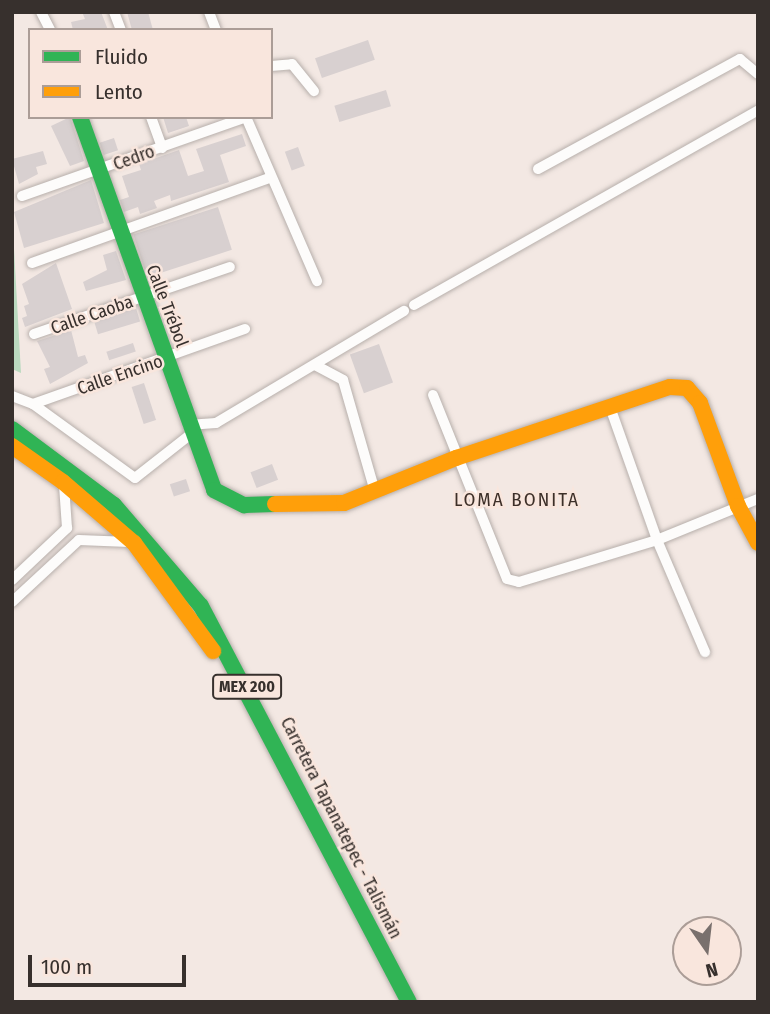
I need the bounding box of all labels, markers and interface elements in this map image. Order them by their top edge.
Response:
legend [28,28,273,119]
text: Fluido [95,44,148,70]
text: Lento [95,79,143,105]
street label: Cedro [110,141,158,175]
street label: Calle Trébol [141,262,193,350]
street label: Calle Caoba [48,291,136,339]
street label: Calle Encino [74,350,166,400]
district label: LOMA BONITA [455,489,579,511]
road number: MEX 200 [212,674,282,700]
street label: Carretera Tapanatepec - Talismán [276,714,406,942]
north arrow [672,916,742,986]
scale bar [32,940,189,984]
text: 100 m [41,954,92,980]
text: N [703,957,720,982]

